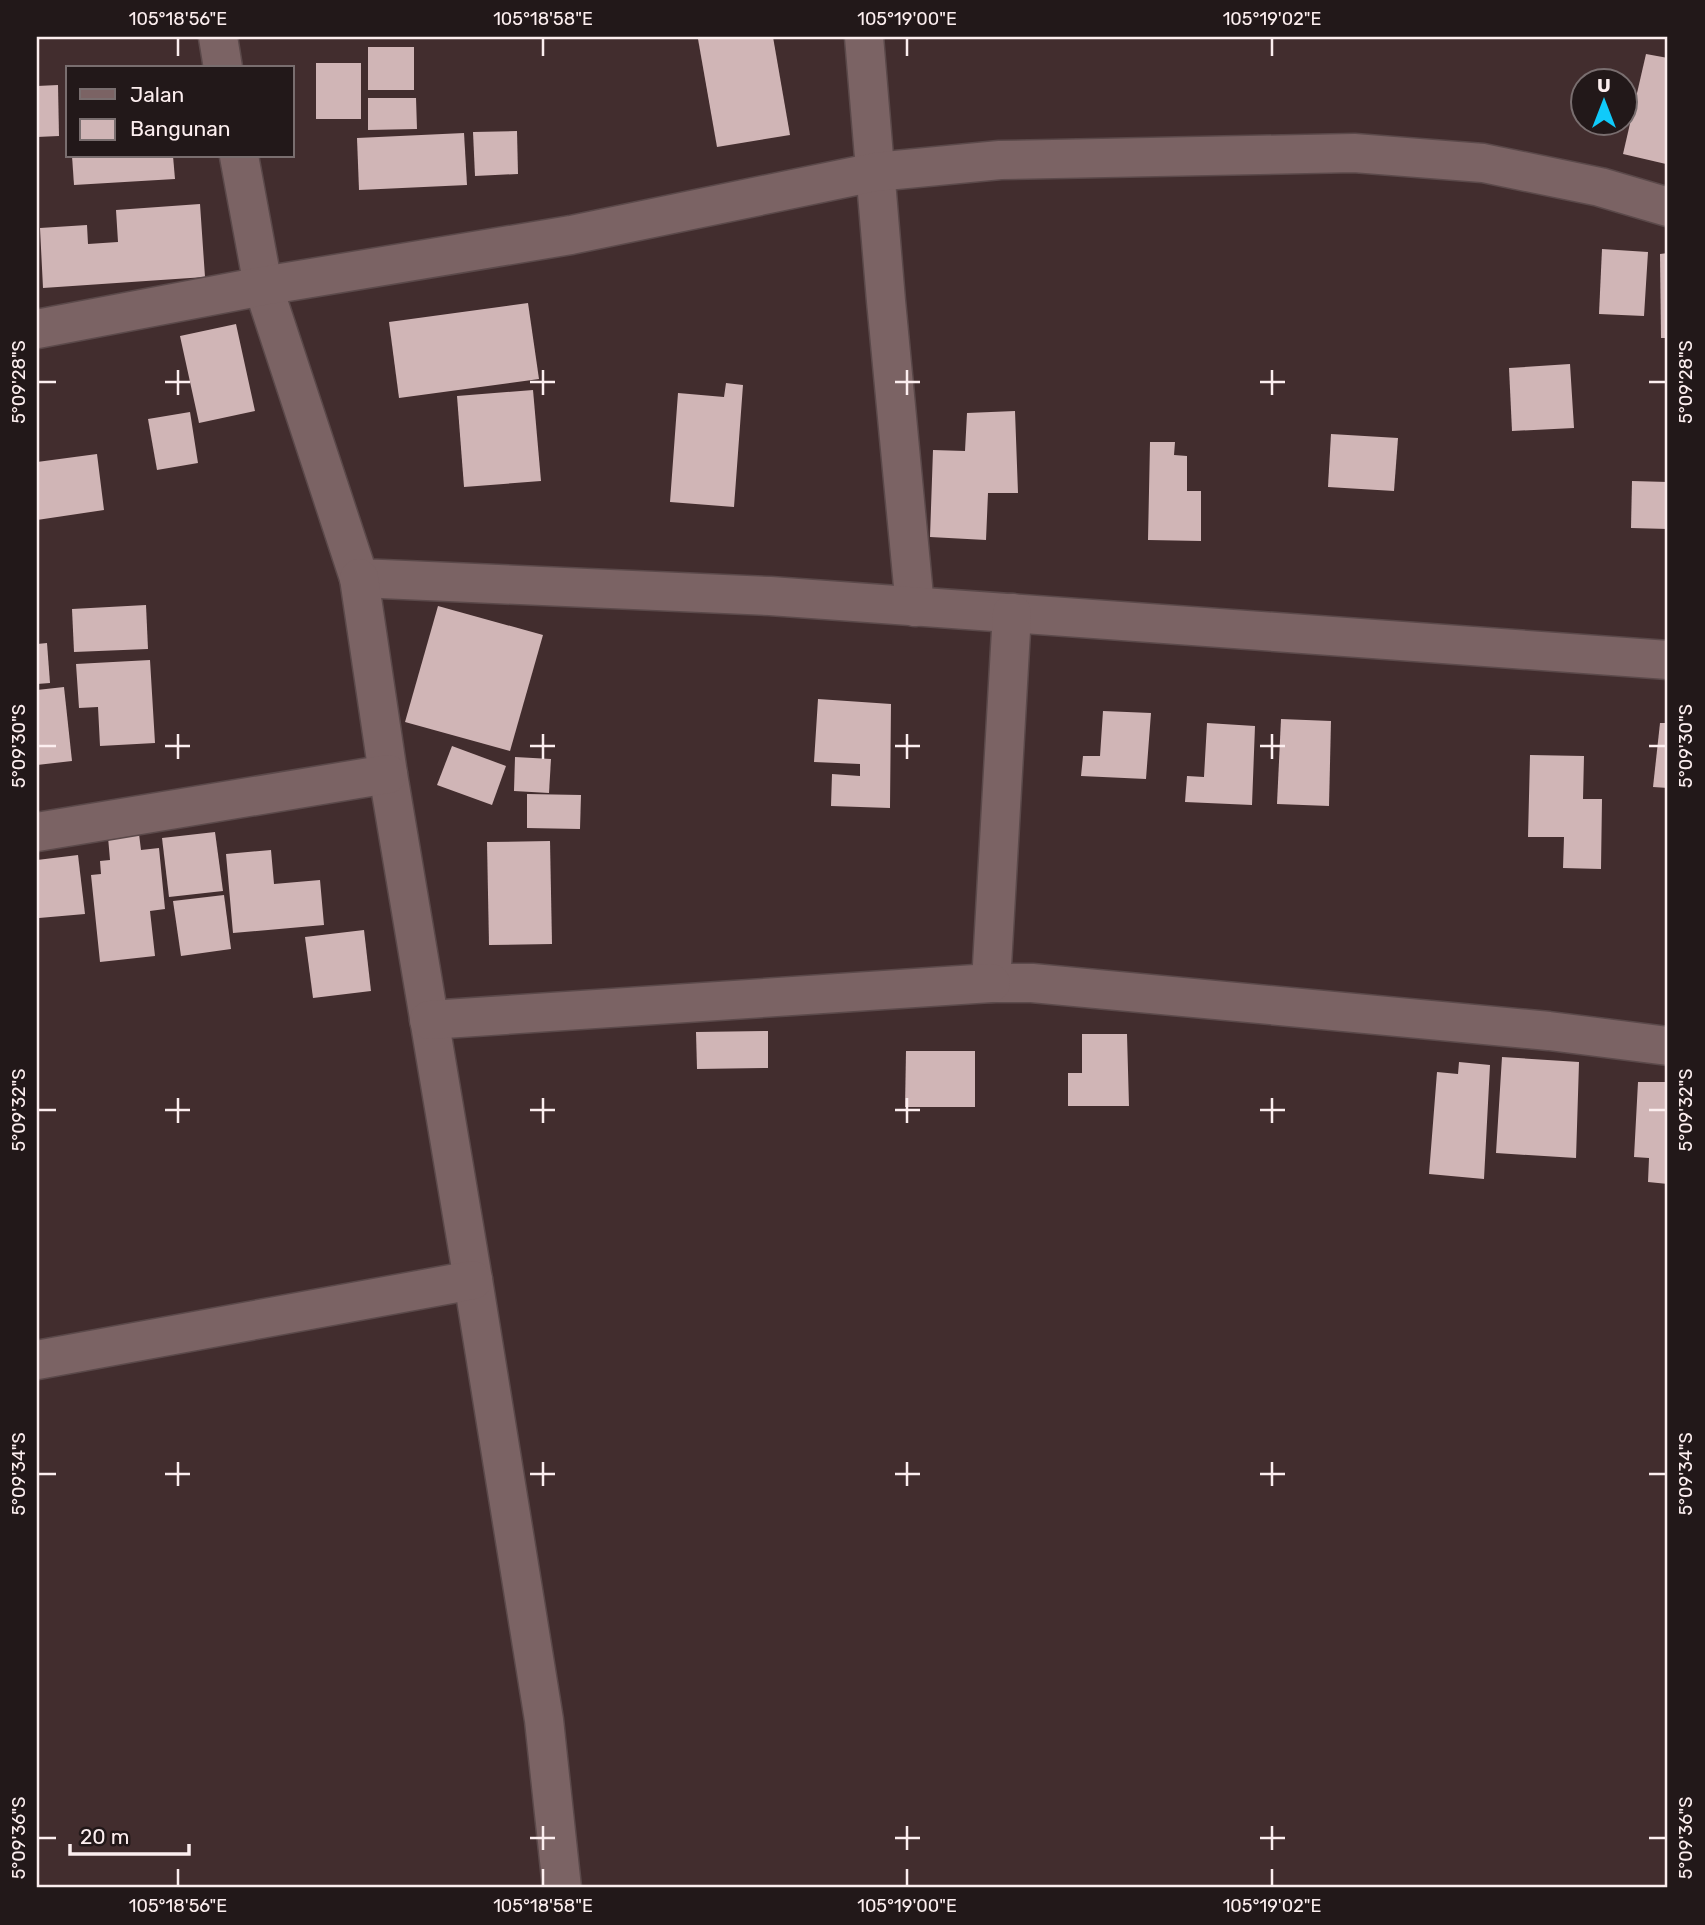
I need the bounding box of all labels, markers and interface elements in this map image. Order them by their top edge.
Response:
text: 105°18'56"E [129,8,227,30]
text: 105°18'58"E [493,8,593,30]
text: 105°19'00"E [857,8,957,30]
text: 105°19'02"E [1223,8,1321,30]
legend [66,66,294,158]
north arrow [1568,66,1638,136]
text: U [1597,74,1611,97]
text: Jalan [130,82,184,107]
text: Bangunan [130,116,231,141]
text: 5°09'28"S [8,340,30,424]
text: 5°09'28"S [1675,340,1697,424]
text: 5°09'30"S [8,704,30,788]
text: 5°09'30"S [1675,704,1697,788]
text: 5°09'32"S [8,1068,30,1152]
text: 5°09'32"S [1675,1068,1697,1152]
text: 5°09'34"S [8,1432,30,1516]
text: 5°09'34"S [1675,1432,1697,1516]
text: 5°09'36"S [8,1797,30,1879]
text: 5°09'36"S [1675,1797,1697,1879]
scale bar [70,1813,189,1857]
text: 20 m [80,1824,129,1849]
text: 105°18'56"E [129,1895,227,1917]
text: 105°18'58"E [493,1895,593,1917]
text: 105°19'00"E [857,1895,957,1917]
text: 105°19'02"E [1223,1895,1321,1917]

